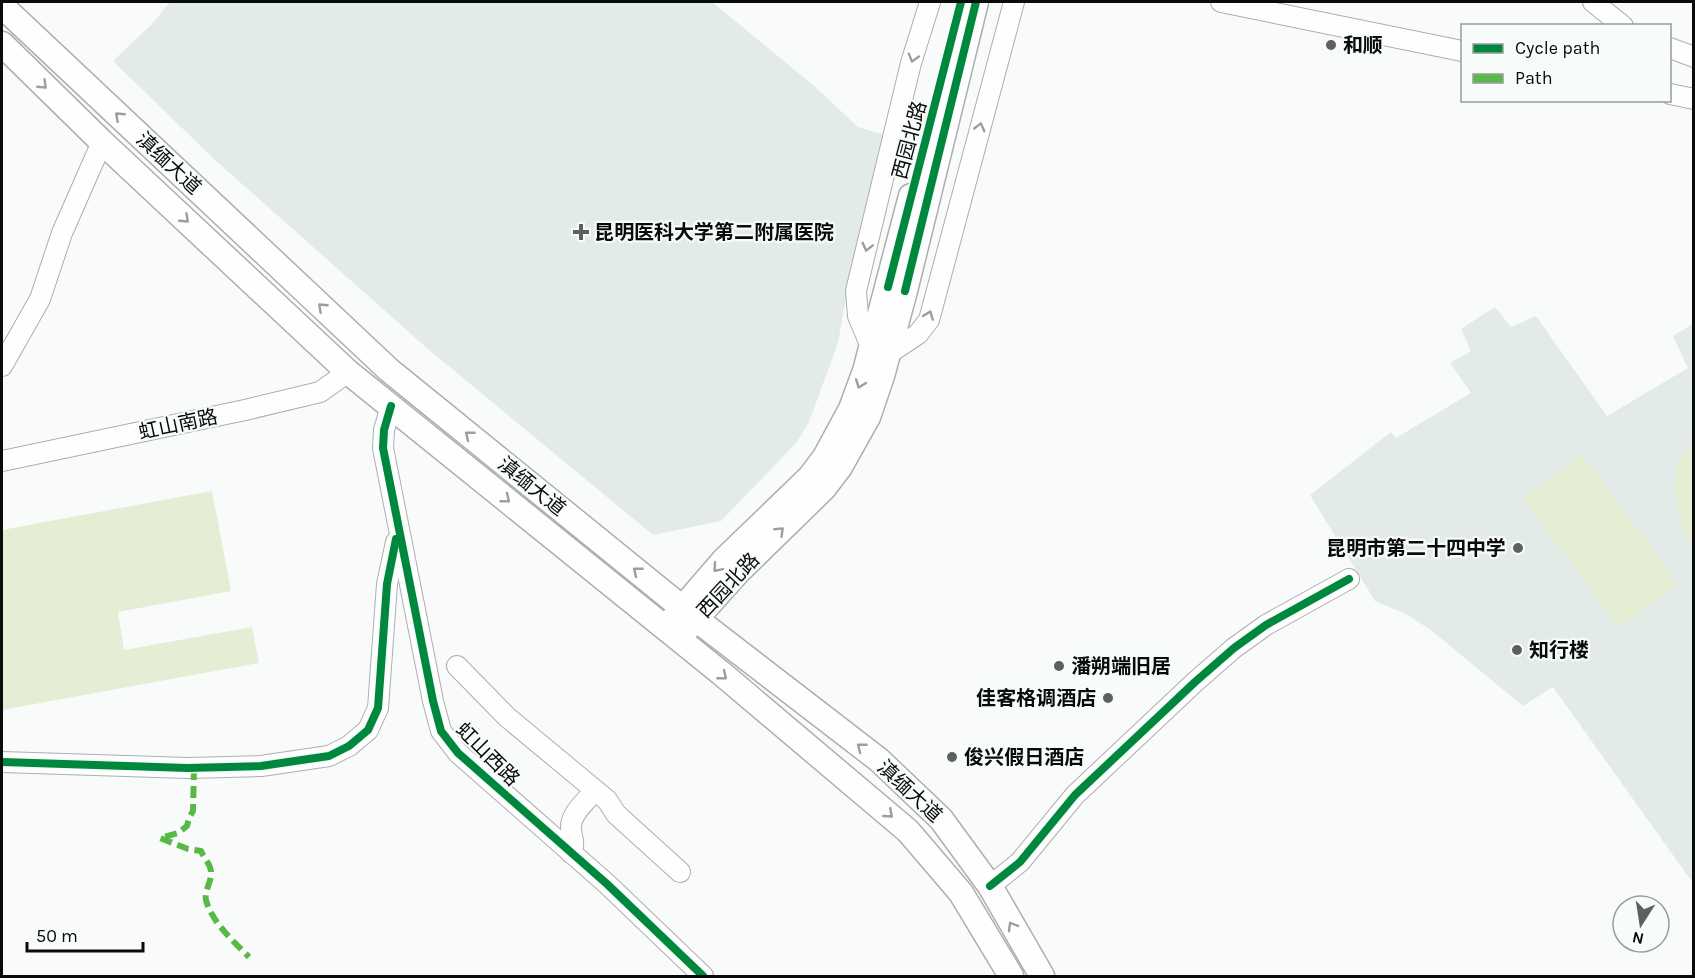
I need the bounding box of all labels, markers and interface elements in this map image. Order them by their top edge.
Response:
legend [1461,24,1671,102]
place label: 和顺 [1343,34,1383,57]
text: Cycle path [1515,37,1600,59]
marker: 和顺 [1324,38,1338,52]
one-way arrow [908,52,920,62]
text: Path [1515,67,1553,89]
one-way arrow [36,77,47,88]
street label: 西园北路 [888,99,931,182]
one-way arrow [115,113,126,124]
one-way arrow [973,122,986,132]
street label: 滇缅大道 [132,128,206,199]
one-way arrow [178,212,188,223]
place label: 昆明医科大学第二附属医院 [594,221,834,244]
marker: 昆明医科大学第二附属医院 [572,223,590,241]
one-way arrow [861,242,874,252]
one-way arrow [318,304,329,315]
one-way arrow [922,310,934,321]
one-way arrow [855,378,868,389]
street label: 虹山南路 [137,405,220,444]
one-way arrow [465,432,476,443]
street label: 滇缅大道 [493,452,570,520]
one-way arrow [499,491,510,502]
one-way arrow [773,527,783,538]
place label: 昆明市第二十四中学 [1326,537,1506,560]
marker: 昆明市第二十四中学 [1511,541,1525,555]
street label: 西园北路 [693,548,764,622]
one-way arrow [713,561,724,572]
one-way arrow [633,568,644,579]
place label: 知行楼 [1529,639,1589,662]
marker: 知行楼 [1510,643,1524,657]
place label: 潘朔端旧居 [1071,655,1171,678]
marker: 潘朔端旧居 [1052,659,1066,673]
one-way arrow [717,668,728,679]
place label: 佳客格调酒店 [976,687,1096,710]
marker: 佳客格调酒店 [1101,691,1115,705]
street label: 虹山西路 [451,718,524,791]
one-way arrow [857,743,868,754]
place label: 俊兴假日酒店 [964,746,1084,769]
marker: 俊兴假日酒店 [945,750,959,764]
street label: 滇缅大道 [873,756,947,827]
one-way arrow [882,807,893,818]
north arrow [1611,894,1671,954]
scale bar [27,915,142,953]
one-way arrow [1008,922,1019,932]
text: 50 m [36,925,78,947]
text: N [1630,928,1646,949]

